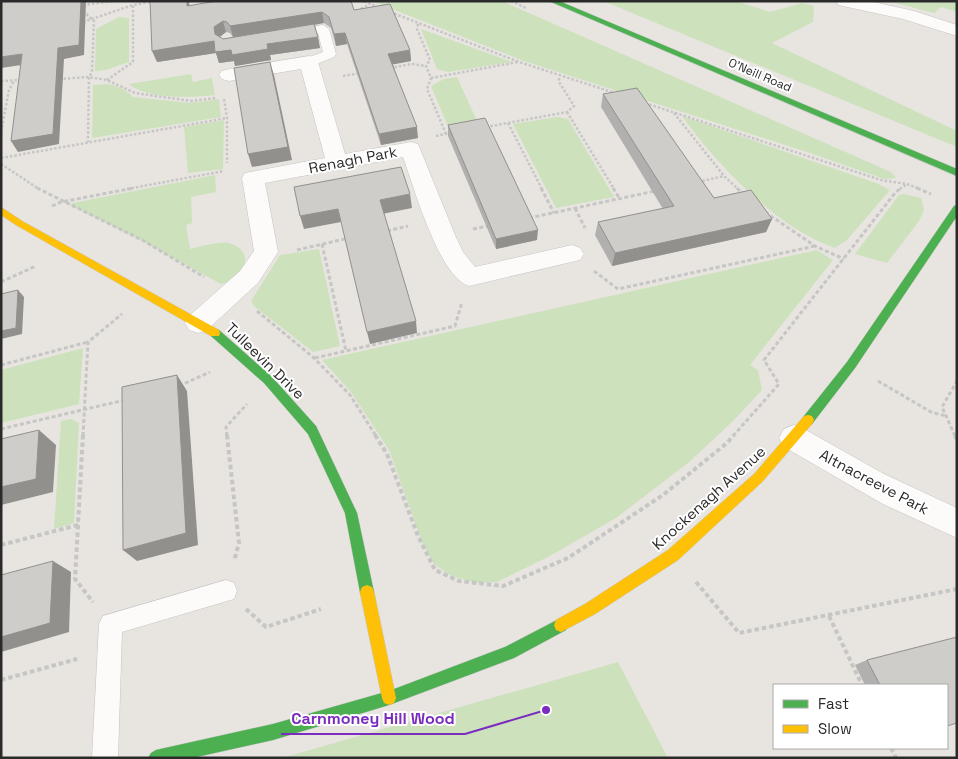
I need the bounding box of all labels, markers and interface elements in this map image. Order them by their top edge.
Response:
street label: O'Neill Road [726,54,794,96]
street label: Renagh Park [307,142,399,177]
street label: Tulleevin Drive [222,318,309,403]
street label: Knockenagh Avenue [648,442,769,554]
street label: Altnacreeve Park [816,445,932,518]
legend [773,684,948,749]
text: Fast [818,694,849,713]
callout: Carnmoney Hill Wood [281,703,465,734]
text: Carnmoney Hill Wood [291,708,455,729]
text: Slow [818,719,852,738]

